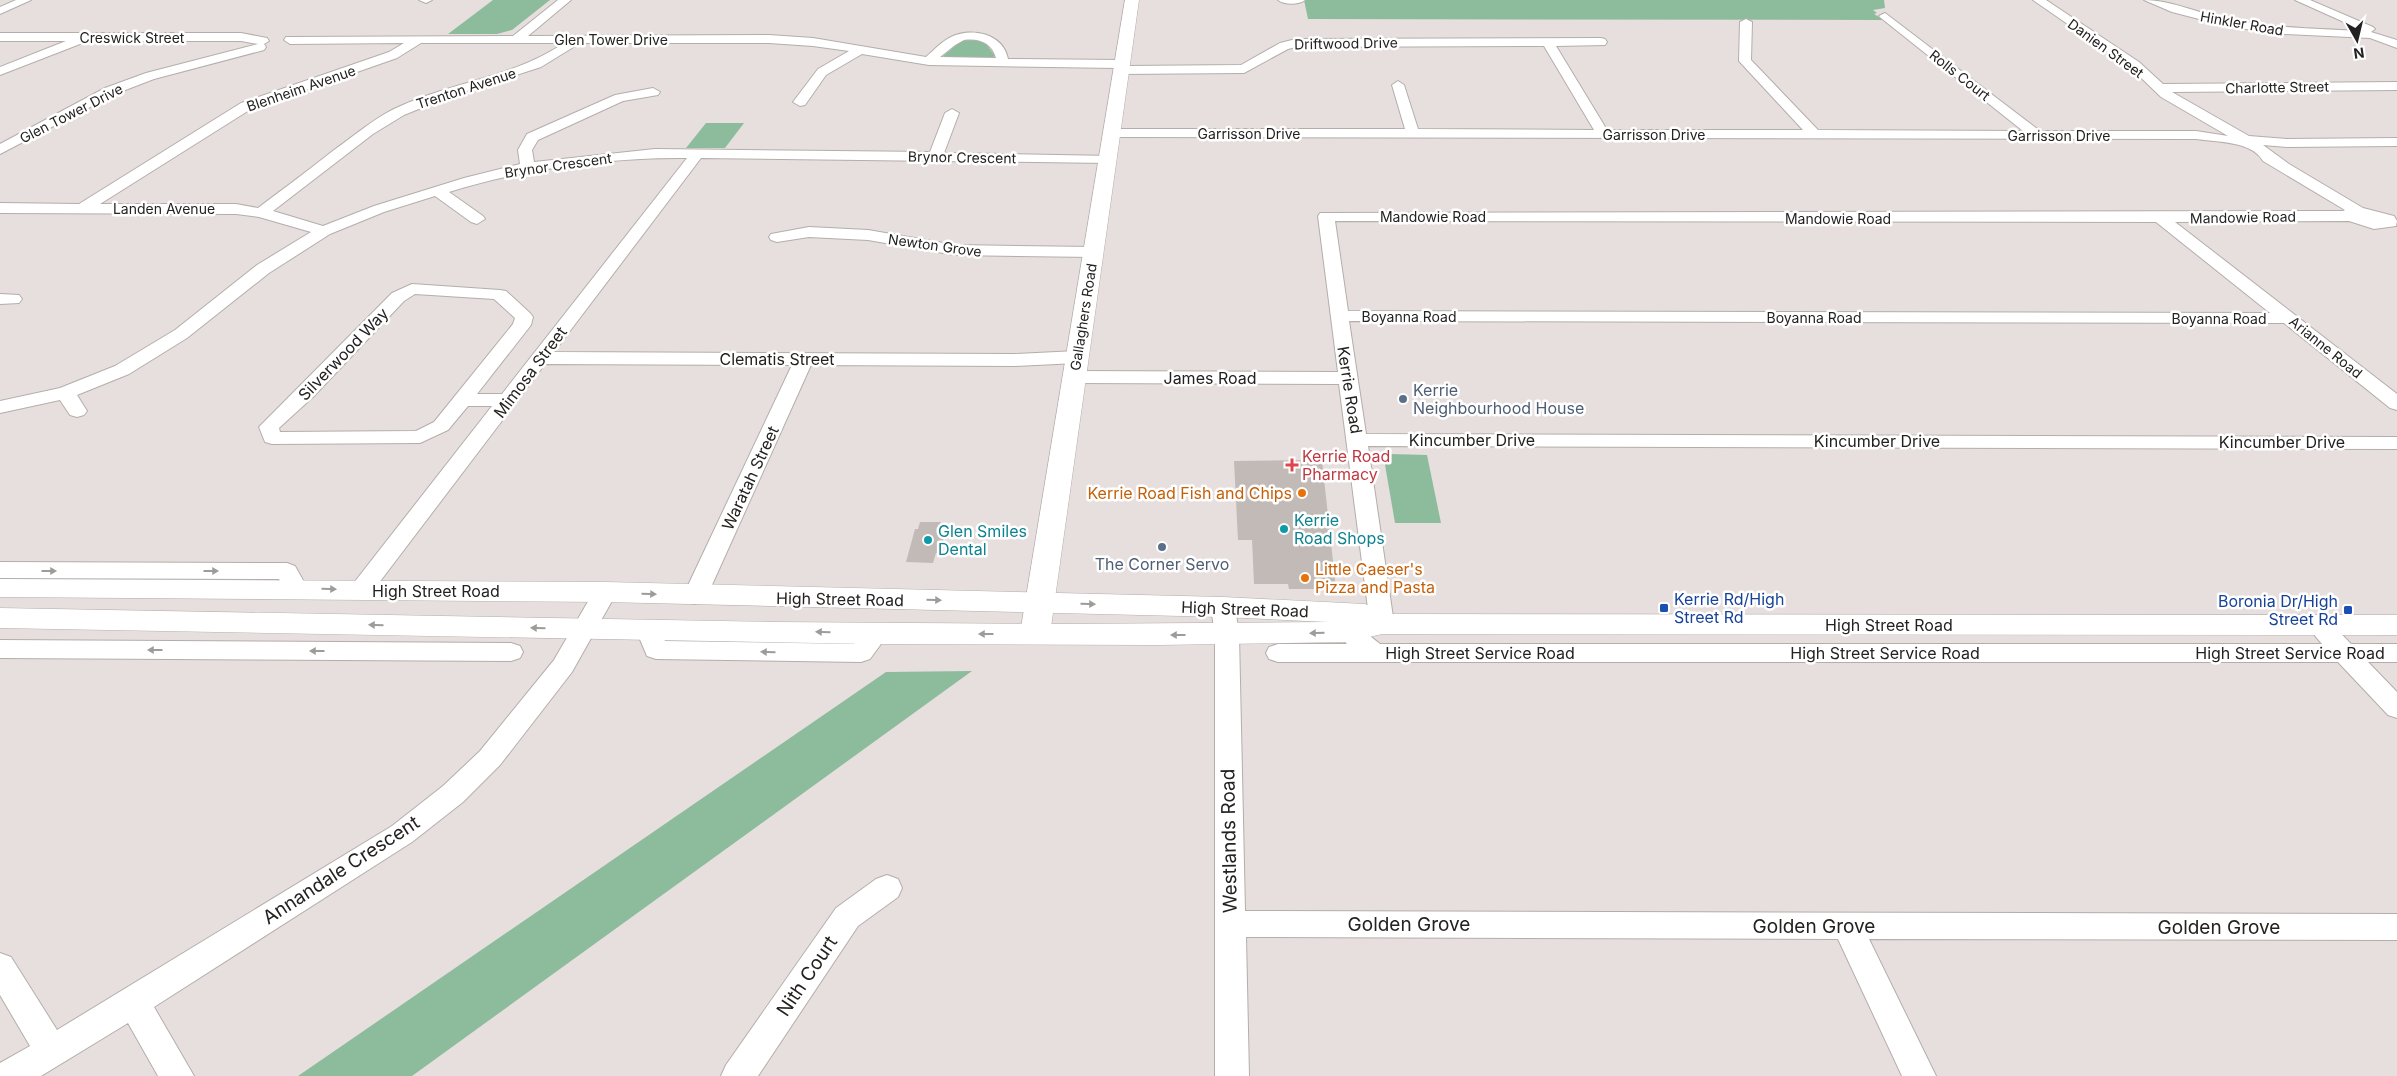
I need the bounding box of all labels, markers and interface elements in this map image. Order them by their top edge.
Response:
street label: Hinkler Road [2199,7,2285,39]
street label: Danien Street [2065,15,2148,81]
north arrow [2332,15,2382,65]
street label: Creswick Street [80,29,185,46]
street label: Glen Tower Drive [554,31,668,48]
street label: Driftwood Drive [1294,34,1398,52]
text: N [2352,44,2365,63]
street label: Rolls Court [1926,46,1994,104]
street label: Blenheim Avenue [244,61,358,115]
street label: Trenton Avenue [414,64,518,112]
street label: Charlotte Street [2225,78,2330,96]
street label: Glen Tower Drive [17,80,125,146]
street label: Garrisson Drive [1198,125,1300,142]
street label: Garrisson Drive [1603,126,1705,143]
street label: Garrisson Drive [2008,127,2110,144]
street label: Brynor Crescent [908,148,1017,166]
street label: Brynor Crescent [503,149,613,181]
street label: Landen Avenue [113,200,215,217]
street label: Mandowie Road [1380,208,1486,225]
street label: Mandowie Road [2190,208,2296,226]
street label: Mandowie Road [1785,210,1891,227]
street label: Newton Grove [887,230,983,260]
street label: Gallaghers Road [1066,262,1100,372]
street label: Silverwood Way [294,303,392,405]
street label: Boyanna Road [1361,308,1457,325]
street label: Boyanna Road [1766,309,1862,326]
street label: Boyanna Road [2171,310,2267,327]
street label: Arianne Road [2286,312,2366,382]
street label: Mimosa Street [489,322,571,422]
street label: Kerrie Road [1333,345,1367,435]
street label: Clematis Street [719,349,835,369]
street label: James Road [1164,368,1257,388]
place label: Kerrie Neighbourhood House [1413,380,1584,418]
marker: Kerrie Neighbourhood House [1397,393,1409,405]
street label: Waratah Street [717,423,783,533]
street label: Kincumber Drive [1409,430,1535,450]
street label: Kincumber Drive [1814,431,1940,451]
street label: Kincumber Drive [2219,432,2345,452]
place label: Kerrie Road Pharmacy [1302,446,1390,484]
marker: Kerrie Road Pharmacy [1286,459,1298,471]
place label: Kerrie Road Fish and Chips [1087,483,1292,503]
marker: Kerrie Road Fish and Chips [1296,487,1308,499]
place label: Kerrie Road Shops [1294,510,1385,548]
place label: Glen Smiles Dental [938,521,1027,559]
marker: Kerrie Road Shops [1278,523,1290,535]
marker: Glen Smiles Dental [922,534,934,546]
marker: The Corner Servo [1156,541,1168,553]
place label: The Corner Servo [1095,554,1229,574]
place label: Little Caeser's Pizza and Pasta [1315,559,1435,597]
one-way arrow [41,567,57,575]
one-way arrow [203,567,219,575]
marker: Little Caeser's Pizza and Pasta [1299,572,1311,584]
street label: High Street Road [372,581,500,601]
one-way arrow [321,586,337,594]
street label: High Street Road [776,588,904,610]
place label: Kerrie Rd/High Street Rd [1674,589,1784,627]
one-way arrow [641,591,657,599]
place label: Boronia Dr/High Street Rd [2218,591,2338,629]
one-way arrow [926,597,942,605]
street label: High Street Road [1181,597,1309,621]
one-way arrow [1081,600,1097,608]
marker: Kerrie Rd/High Street Rd [1658,602,1670,614]
marker: Boronia Dr/High Street Rd [2342,604,2354,616]
street label: High Street Road [1825,615,1953,635]
one-way arrow [368,620,384,628]
one-way arrow [530,624,546,632]
one-way arrow [815,628,831,636]
one-way arrow [1308,629,1324,637]
one-way arrow [978,630,994,638]
one-way arrow [1170,631,1186,639]
street label: High Street Service Road [1385,643,1575,663]
street label: High Street Service Road [1790,643,1980,663]
street label: High Street Service Road [2195,643,2385,663]
one-way arrow [147,646,163,654]
one-way arrow [309,647,325,655]
one-way arrow [760,648,776,656]
street label: Westlands Road [1216,769,1242,913]
street label: Annandale Crescent [258,811,424,929]
street label: Golden Grove [1348,913,1470,936]
street label: Golden Grove [1753,915,1875,938]
street label: Golden Grove [2158,916,2280,939]
street label: Nith Court [772,931,842,1021]

